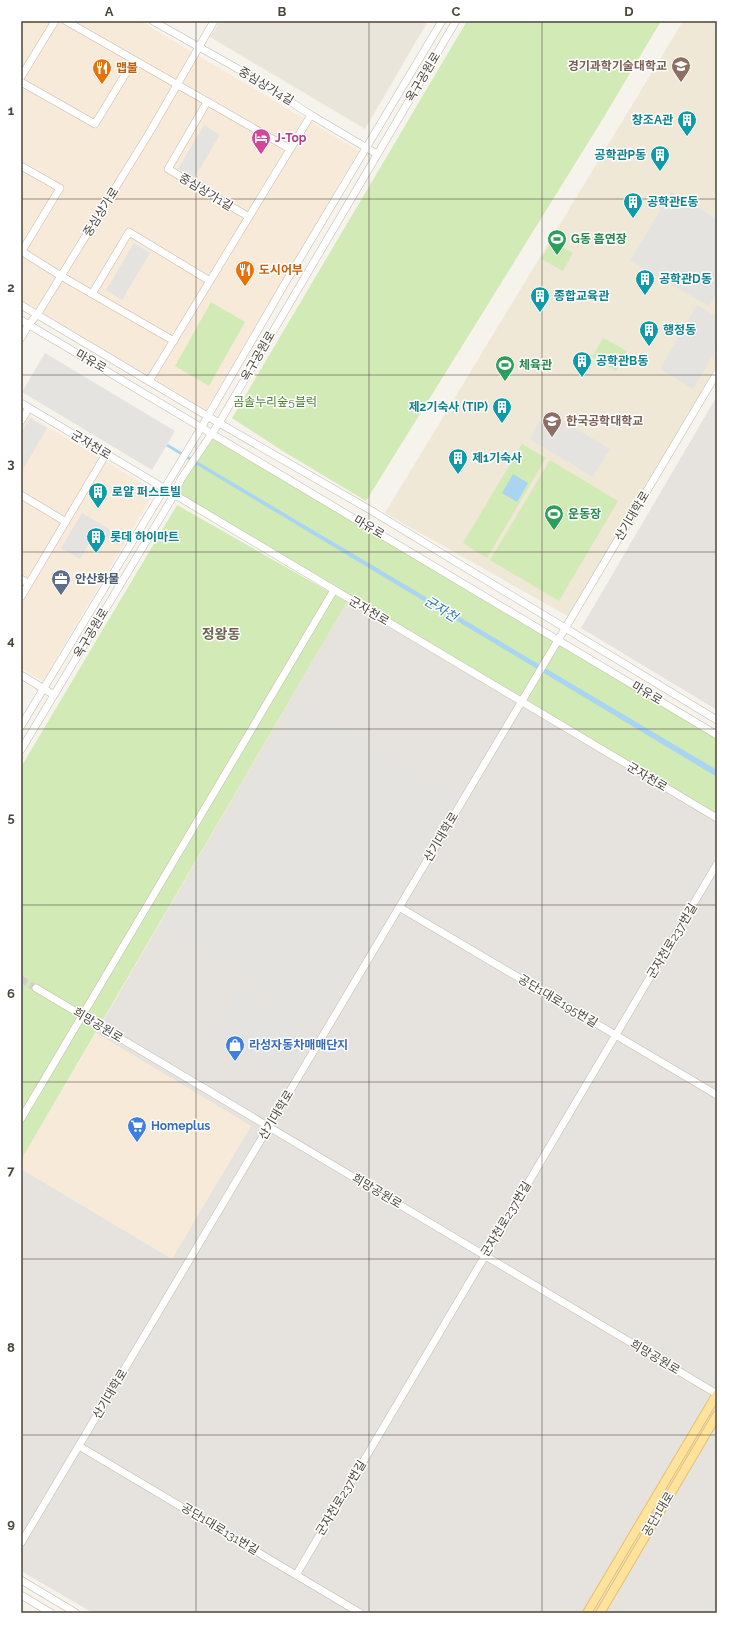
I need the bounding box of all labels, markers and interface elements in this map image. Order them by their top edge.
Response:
text: A [105,4,114,19]
text: B [278,4,287,19]
text: C [452,4,461,19]
text: D [624,4,634,19]
street label: 옥구공원로 [403,50,443,104]
school or university icon: 경기과학기술대학교 [670,55,692,83]
restaurant icon: 맵불 [91,57,113,85]
place label: 경기과학기술대학교 [568,59,667,73]
place label: 맵불 [116,61,138,75]
street label: 중심상가4길 [236,64,296,108]
text: 1 [8,103,15,118]
building icon: 창조A관 [676,109,698,137]
place label: 창조A관 [632,113,673,127]
hotel icon: J-Top [250,127,272,155]
place label: J-Top [275,131,307,145]
building icon: 공학관P동 [649,144,671,172]
place label: 공학관P동 [594,148,646,162]
street label: 중심상가1길 [177,170,235,214]
street label: 중심상가로 [80,185,122,239]
building icon: 공학관E동 [622,191,644,219]
place label: 공학관E동 [647,195,698,209]
sports icon: G동 흡연장 [546,228,568,256]
place label: G동 흡연장 [571,232,627,246]
restaurant icon: 도시어부 [234,259,256,287]
place label: 도시어부 [259,263,303,277]
building icon: 공학관D동 [634,268,656,296]
place label: 공학관D동 [659,272,712,286]
text: 2 [7,280,15,295]
building icon: 종합교육관 [529,285,551,313]
place label: 종합교육관 [554,289,609,303]
building icon: 행정동 [638,319,660,347]
place label: 행정동 [663,323,696,337]
street label: 옥구공원로 [238,329,278,383]
street label: 마유로 [73,347,109,375]
building icon: 공학관B동 [571,350,593,378]
sports icon: 체육관 [494,354,516,382]
place label: 공학관B동 [596,354,648,368]
place label: 체육관 [519,358,552,372]
park label: 곰솔누리숲5블럭 [233,395,317,409]
building icon: 제2기숙사 (TIP) [491,396,513,424]
place label: 제2기숙사 (TIP) [408,400,488,414]
school or university icon: 한국공학대학교 [541,410,563,438]
place label: 한국공학대학교 [566,414,643,428]
street label: 군자천로 [68,428,114,462]
building icon: 제1기숙사 [447,447,469,475]
place label: 제1기숙사 [472,451,522,465]
text: 3 [7,456,15,471]
building icon: 로얄 퍼스트빌 [87,481,109,509]
place label: 로얄 퍼스트빌 [112,485,181,499]
street label: 산기대학로 [612,489,652,543]
sports icon: 운동장 [543,503,565,531]
place label: 운동장 [568,507,601,521]
street label: 마유로 [351,512,387,542]
building icon: 롯데 하이마트 [85,526,107,554]
place label: 롯데 하이마트 [110,530,179,544]
office icon: 안산화물 [50,568,72,596]
place label: 안산화물 [75,572,119,586]
water label: 군자천 [422,593,461,625]
street label: 군자천로 [346,594,392,628]
street label: 옥구공원로 [71,606,111,660]
district label: 정왕동 [202,626,240,642]
text: 4 [7,633,15,648]
street label: 마유로 [629,678,665,708]
street label: 군자천로 [624,760,670,794]
text: 5 [7,810,15,825]
street label: 산기대학로 [421,810,461,864]
street label: 군자천로237번길 [644,901,700,981]
street label: 공단1대로195번길 [516,972,600,1030]
text: 6 [7,986,15,1001]
street label: 희망공원로 [71,1005,125,1045]
shop icon: 라성자동차매매단지 [224,1034,246,1062]
place label: 라성자동차매매단지 [249,1038,348,1052]
street label: 산기대학로 [256,1088,296,1142]
supermarket icon: Homeplus [126,1115,148,1143]
place label: Homeplus [151,1119,210,1133]
text: 7 [7,1163,15,1178]
street label: 희망공원로 [350,1171,404,1211]
street label: 군자천로237번길 [478,1179,534,1259]
street label: 희망공원로 [628,1337,682,1377]
text: 8 [7,1340,15,1355]
street label: 산기대학로 [90,1367,130,1421]
street label: 군자천로237번길 [313,1458,369,1538]
street label: 공단1대로 [639,1489,677,1539]
street label: 공단1대로131번길 [179,1500,261,1558]
text: 9 [7,1516,15,1531]

